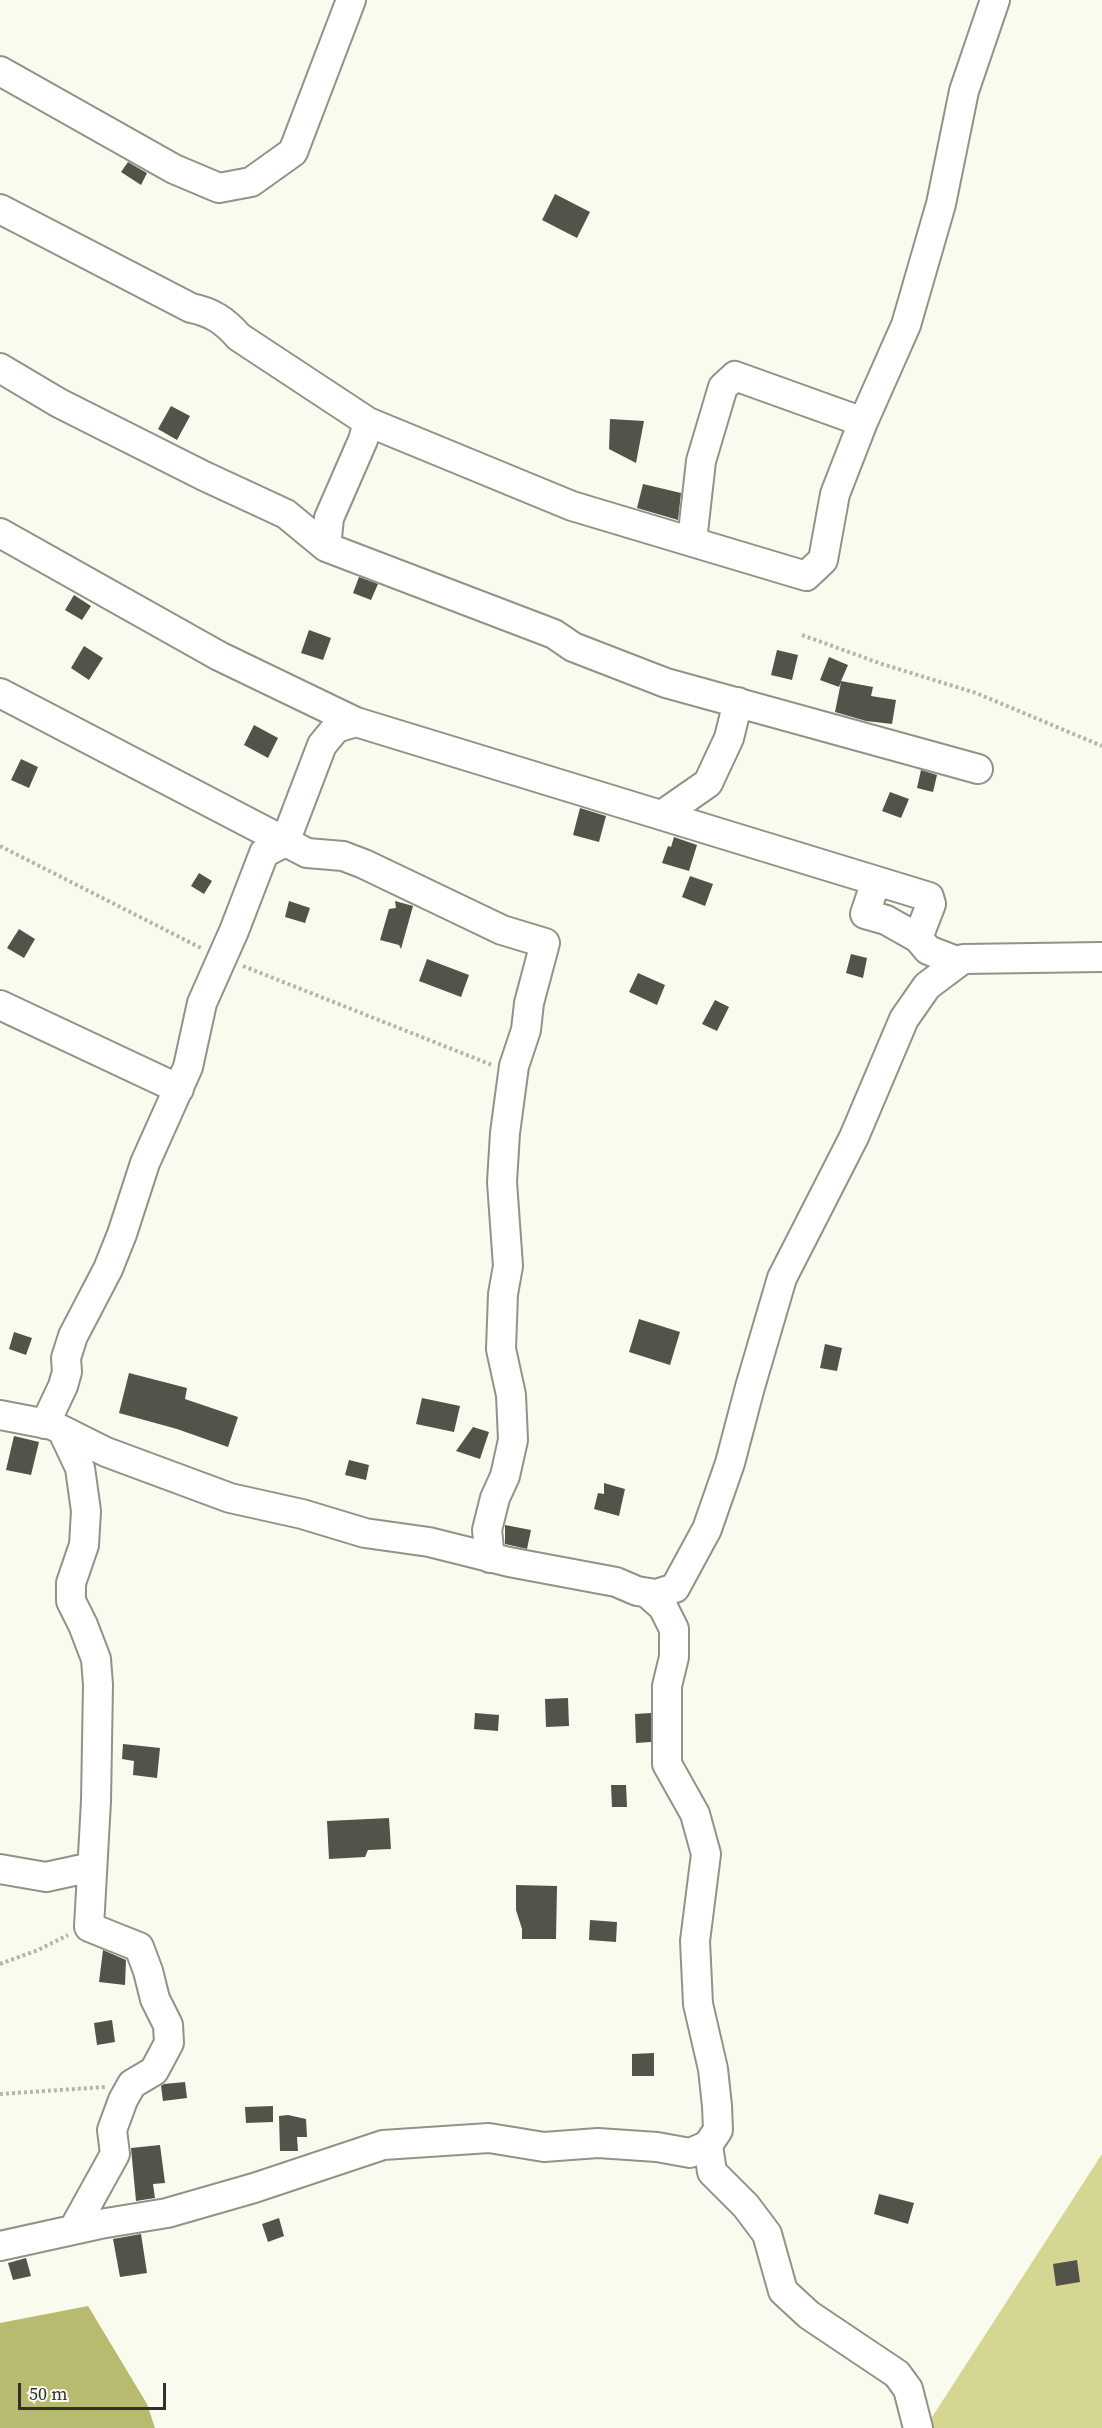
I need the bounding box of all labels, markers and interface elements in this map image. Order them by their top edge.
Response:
scale bar [21,2371,170,2409]
text: 50 m [29,2381,67,2406]

